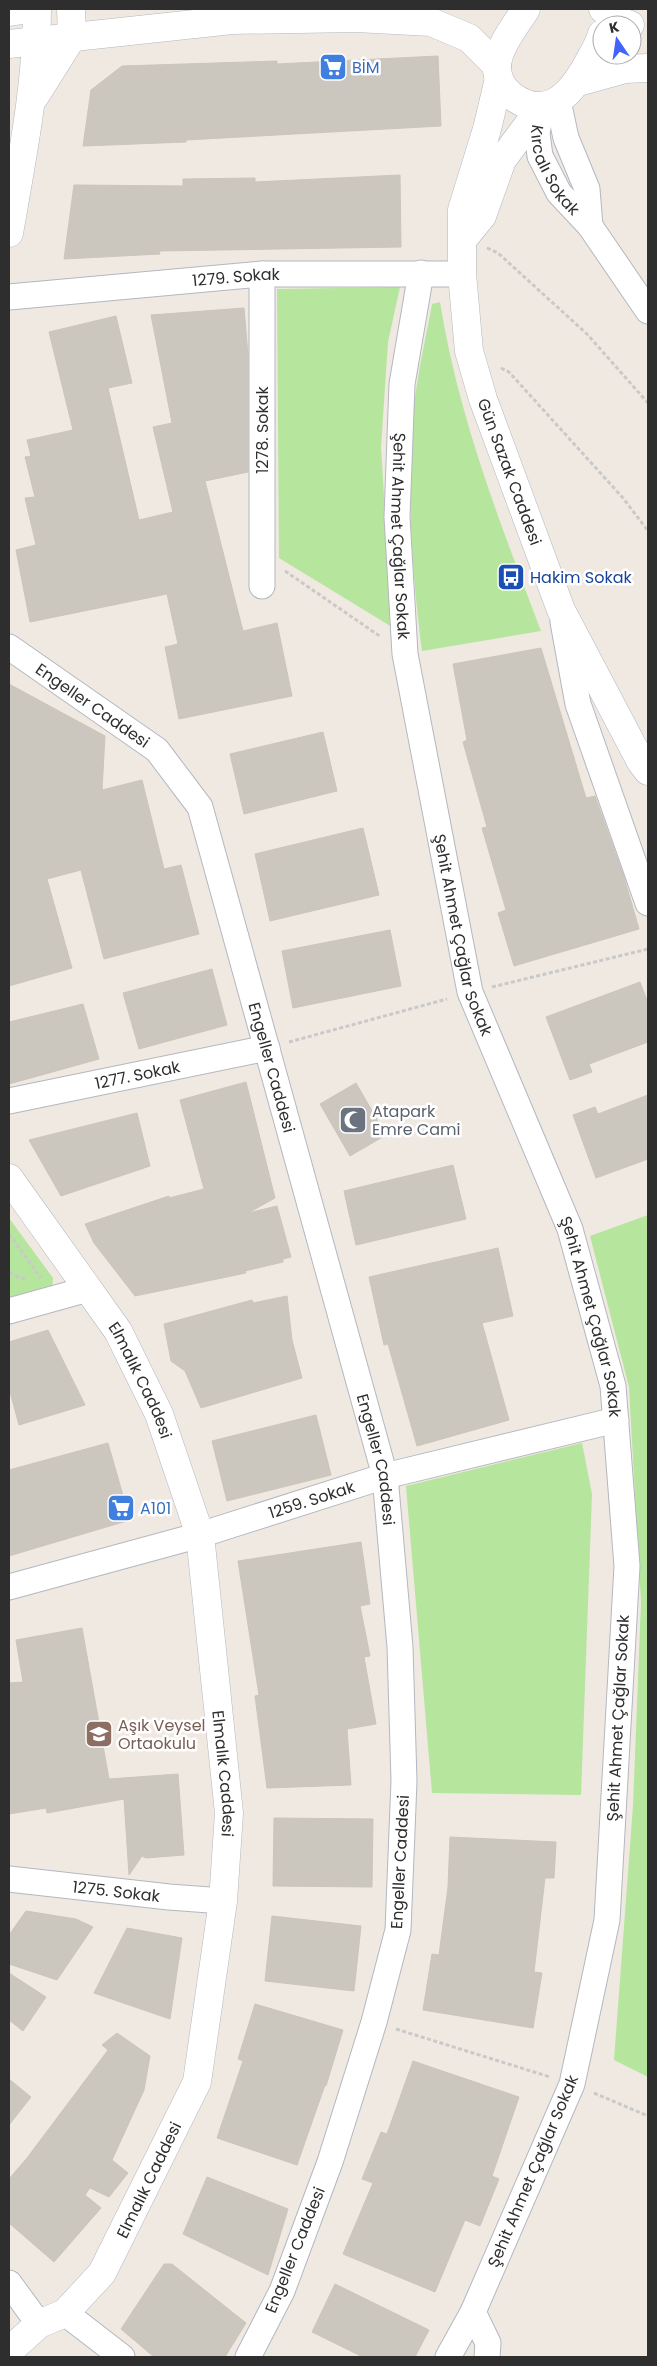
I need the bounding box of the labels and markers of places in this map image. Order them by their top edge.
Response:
supermarket icon: BİM [318,52,348,82]
place label: BİM [352,56,380,79]
bus stop icon: Hakim Sokak [496,562,526,592]
place label: Hakim Sokak [530,566,633,589]
place label: Atapark Emre Cami [372,1100,460,1141]
mosque icon: Atapark Emre Cami [338,1105,368,1135]
supermarket icon: A101 [106,1493,136,1523]
place label: A101 [140,1497,171,1520]
place label: Aşık Veysel Ortaokulu [118,1714,206,1755]
school or university icon: Aşık Veysel Ortaokulu [84,1719,114,1749]

